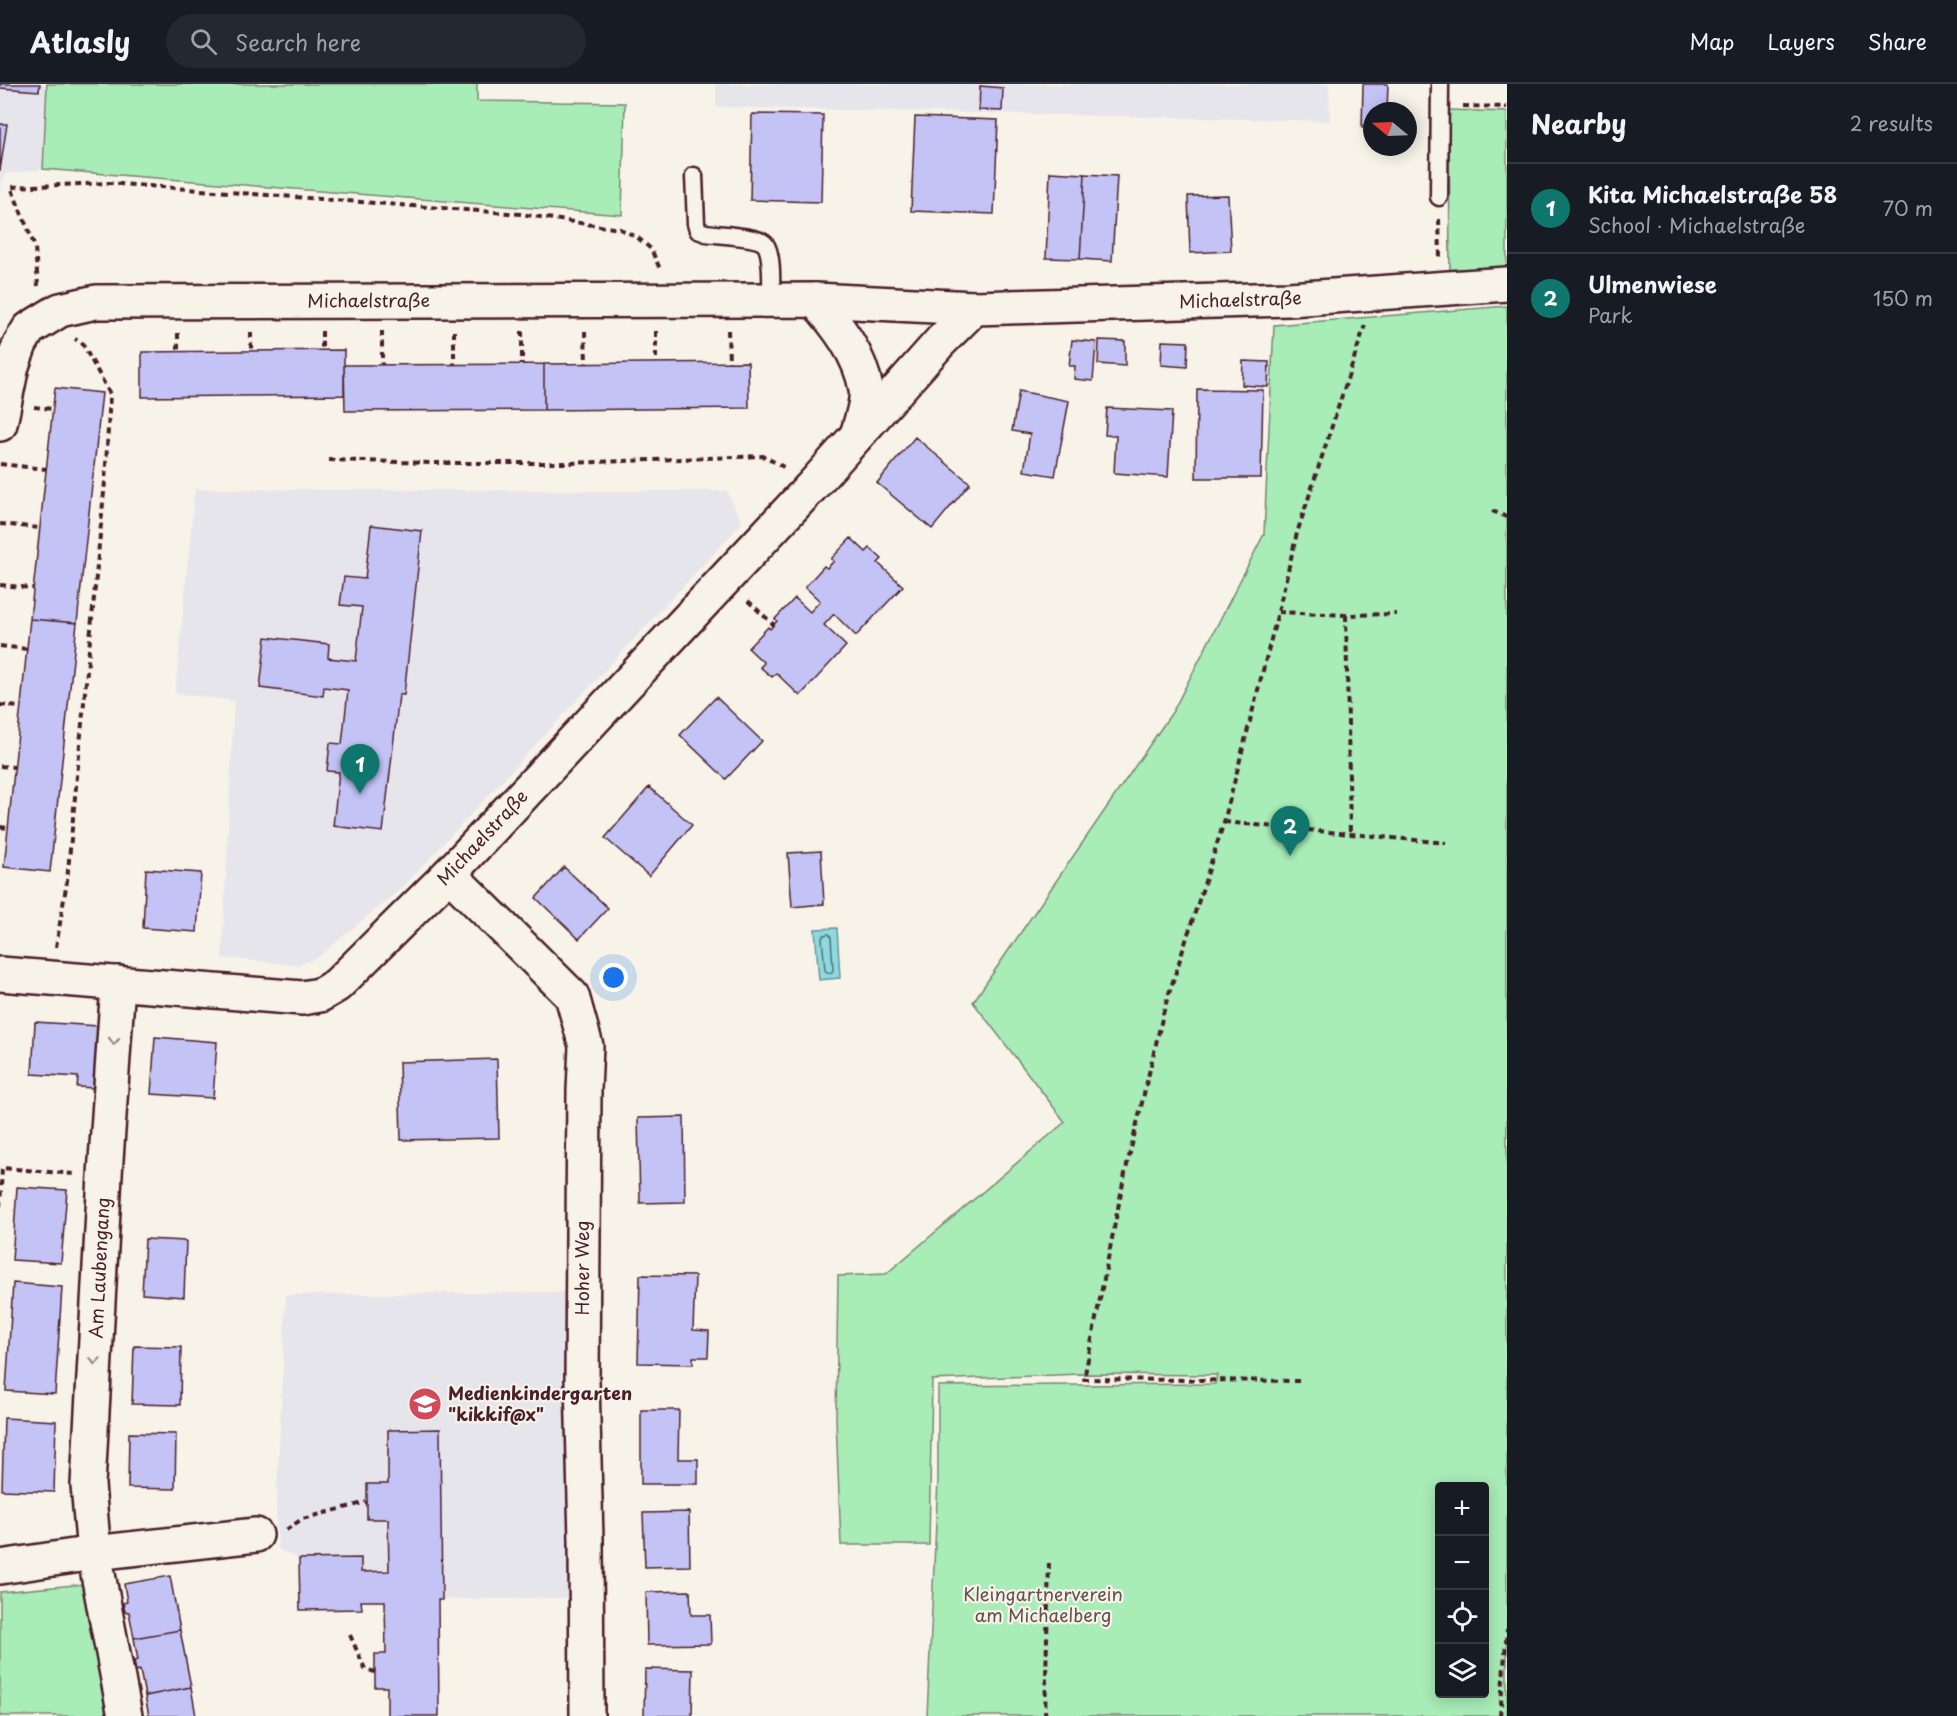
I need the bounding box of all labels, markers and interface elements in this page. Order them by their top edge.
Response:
search box [166,14,586,68]
text: Atlasly [30,20,130,63]
icon: search [187,25,220,58]
text: Search here [235,25,361,58]
text: Map [1690,25,1734,57]
text: Layers [1767,25,1835,57]
text: Share [1868,25,1927,57]
north arrow [1363,102,1417,156]
text: Nearby [1531,104,1626,143]
text: 2 results [1850,108,1933,138]
text: Kita Michaelstraße 58 [1588,177,1837,210]
text: 1 [1546,193,1555,223]
text: 70 m [1883,193,1933,223]
text: School · Michaelstraße [1588,210,1805,240]
text: Ulmenwiese [1588,267,1717,300]
street label: Michaelstraße [1179,283,1302,314]
text: 2 [1543,283,1558,313]
text: 150 m [1873,283,1933,313]
street label: Michaelstraße [307,286,430,313]
text: Park [1588,300,1633,330]
pin: 1 [340,744,380,794]
street label: Michaelstraße [430,783,533,891]
pin: 2 [1270,806,1310,856]
your location [599,963,628,992]
one-way arrow [107,1036,120,1045]
street label: Am Laubengang [81,1197,116,1339]
street label: Hoher Weg [568,1221,595,1315]
one-way arrow [89,1357,102,1366]
place label: Medienkindergarten "kikkif@x" [448,1379,632,1427]
school or university icon: Medienkindergarten "kikkif@x" [407,1386,443,1422]
map controls [1435,1482,1489,1698]
button: + [1435,1482,1489,1536]
button: − [1435,1536,1489,1590]
park label: Kleingartnerverein am Michaelberg [963,1580,1123,1628]
button: locate [1435,1590,1489,1644]
button: layers [1435,1644,1489,1698]

